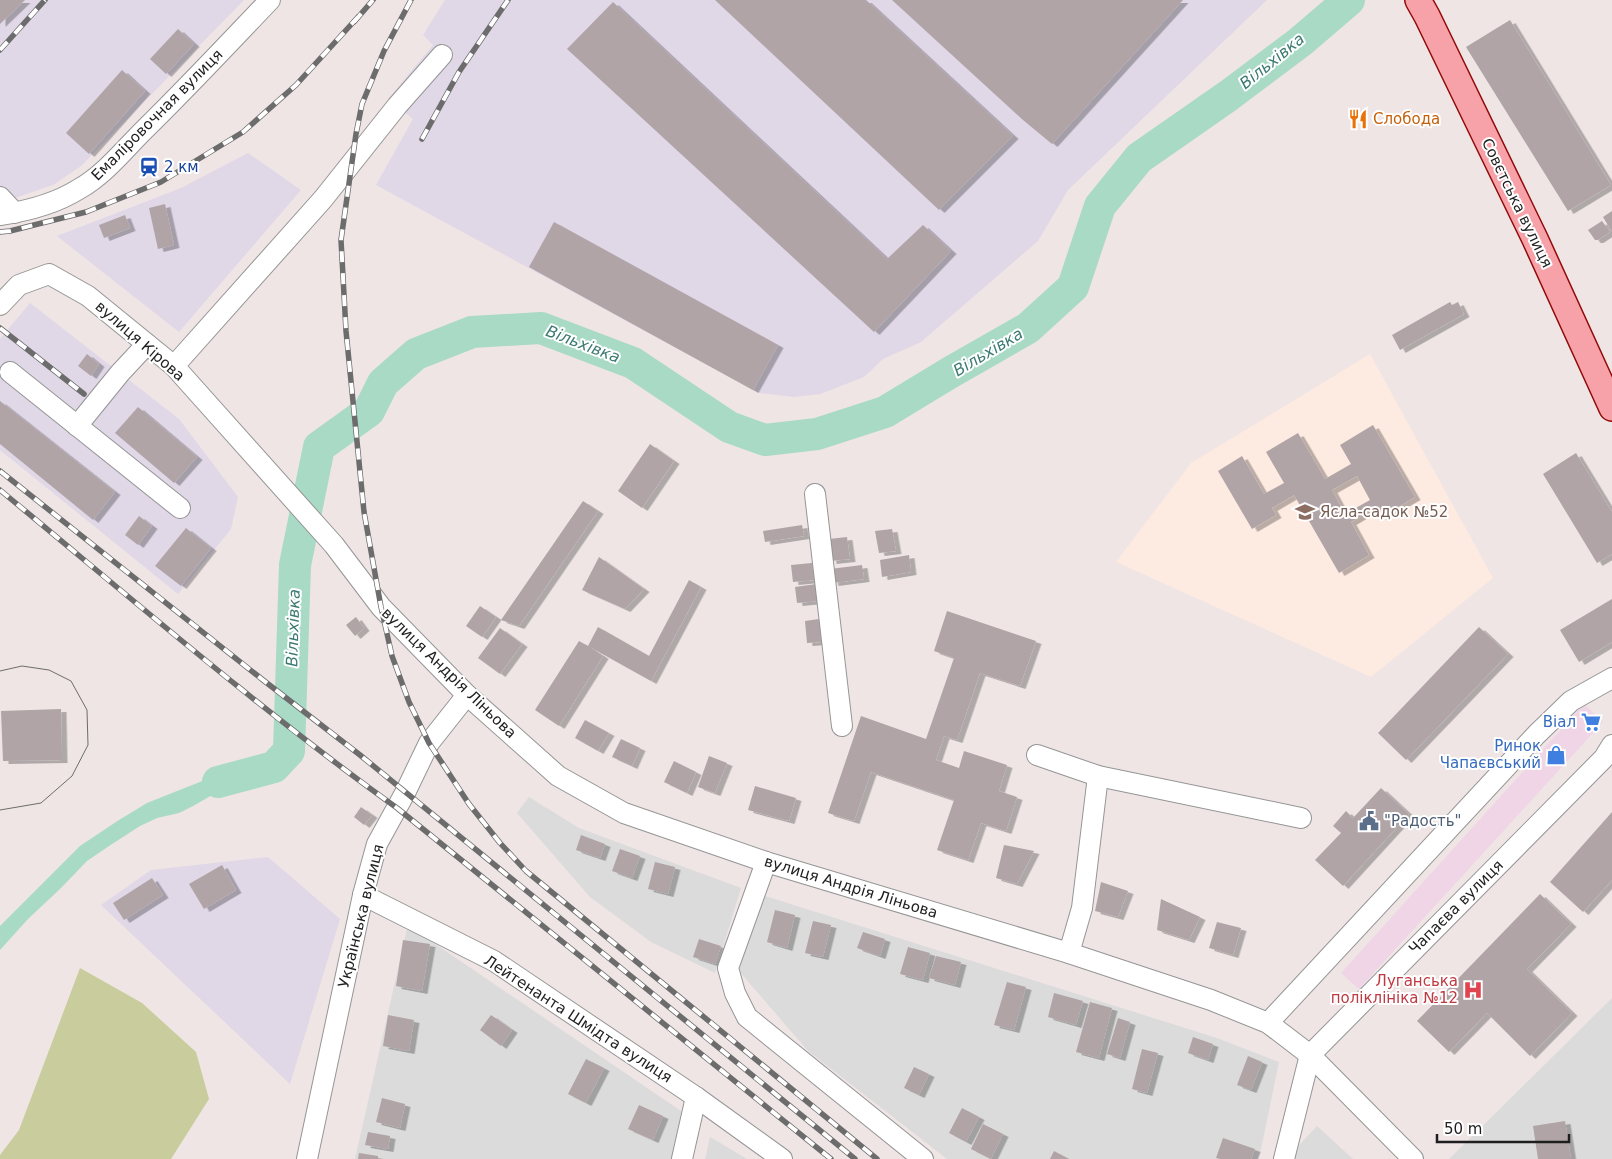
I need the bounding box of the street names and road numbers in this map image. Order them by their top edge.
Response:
street label: Емаліровочная вулиця [88,46,226,184]
street label: Совєтська вулиця [1478,135,1556,271]
street label: вулиця Кірова [92,297,188,385]
street label: вулиця Андрія Ліньова [378,604,520,742]
street label: Українська вулиця [334,842,388,990]
street label: вулиця Андрія Ліньова [762,852,940,922]
street label: Чапаєва вулиця [1405,856,1507,958]
street label: Лейтенанта Шмідта вулиця [481,951,675,1087]

